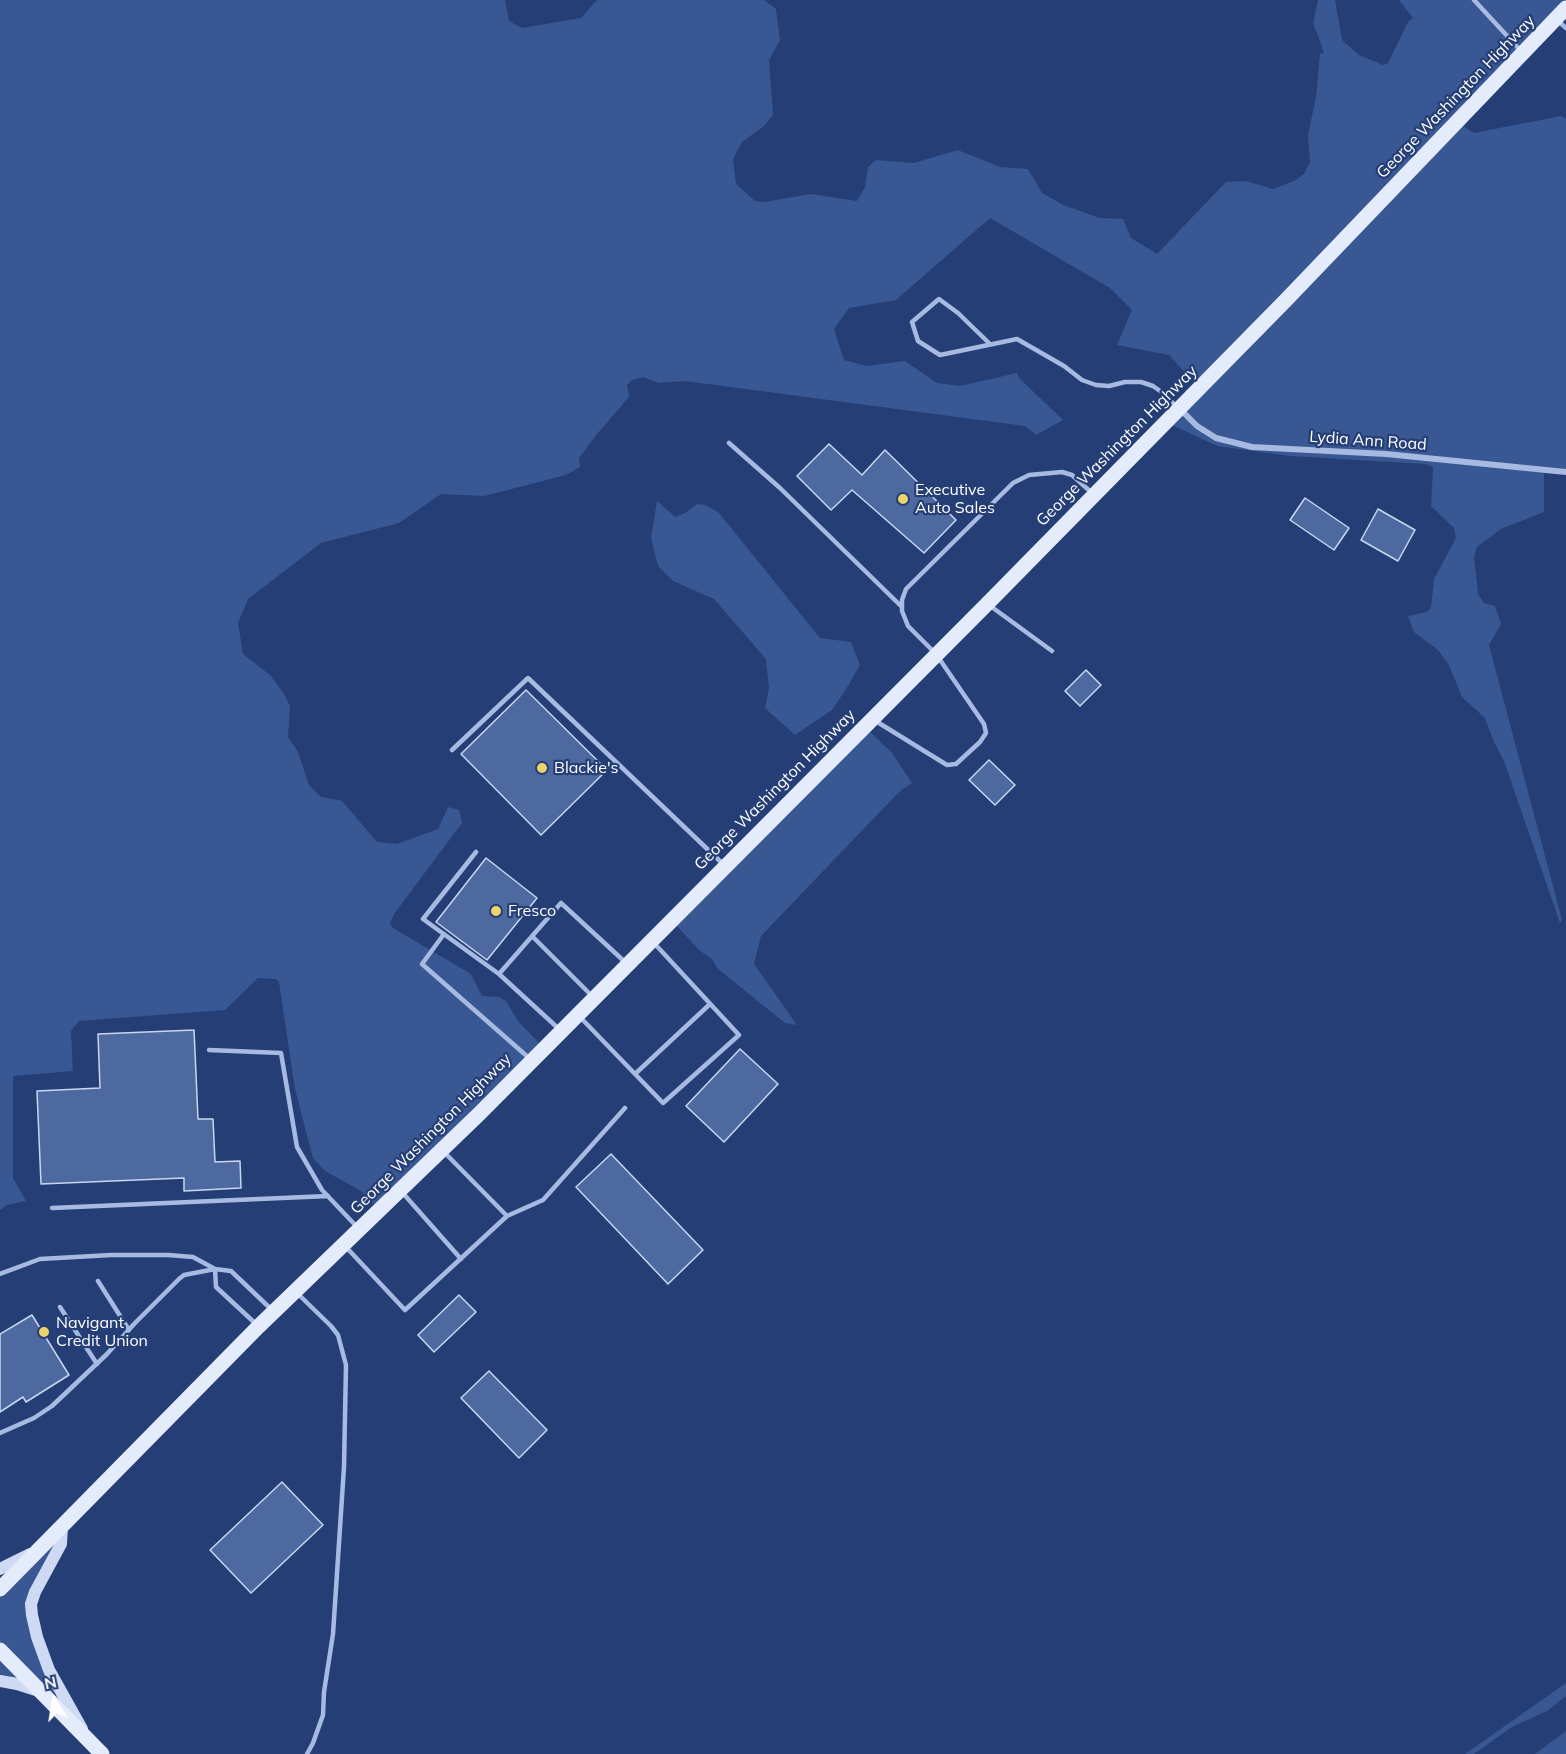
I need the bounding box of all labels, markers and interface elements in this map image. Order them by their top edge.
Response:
street label: George Washington Highway [1373,11,1539,183]
street label: George Washington Highway [1033,362,1201,530]
street label: Lydia Ann Road [1309,427,1427,455]
place label: Executive Auto Sales [915,480,995,518]
marker: Executive Auto Sales [896,492,910,506]
street label: George Washington Highway [691,706,859,874]
place label: Blackie's [554,758,618,778]
marker: Blackie's [535,761,549,775]
place label: Fresco [508,901,556,921]
marker: Fresco [489,904,503,918]
street label: George Washington Highway [347,1050,515,1218]
place label: Navigant Credit Union [56,1313,148,1351]
marker: Navigant Credit Union [37,1325,51,1339]
north arrow [24,1670,84,1730]
text: N [42,1671,58,1693]

